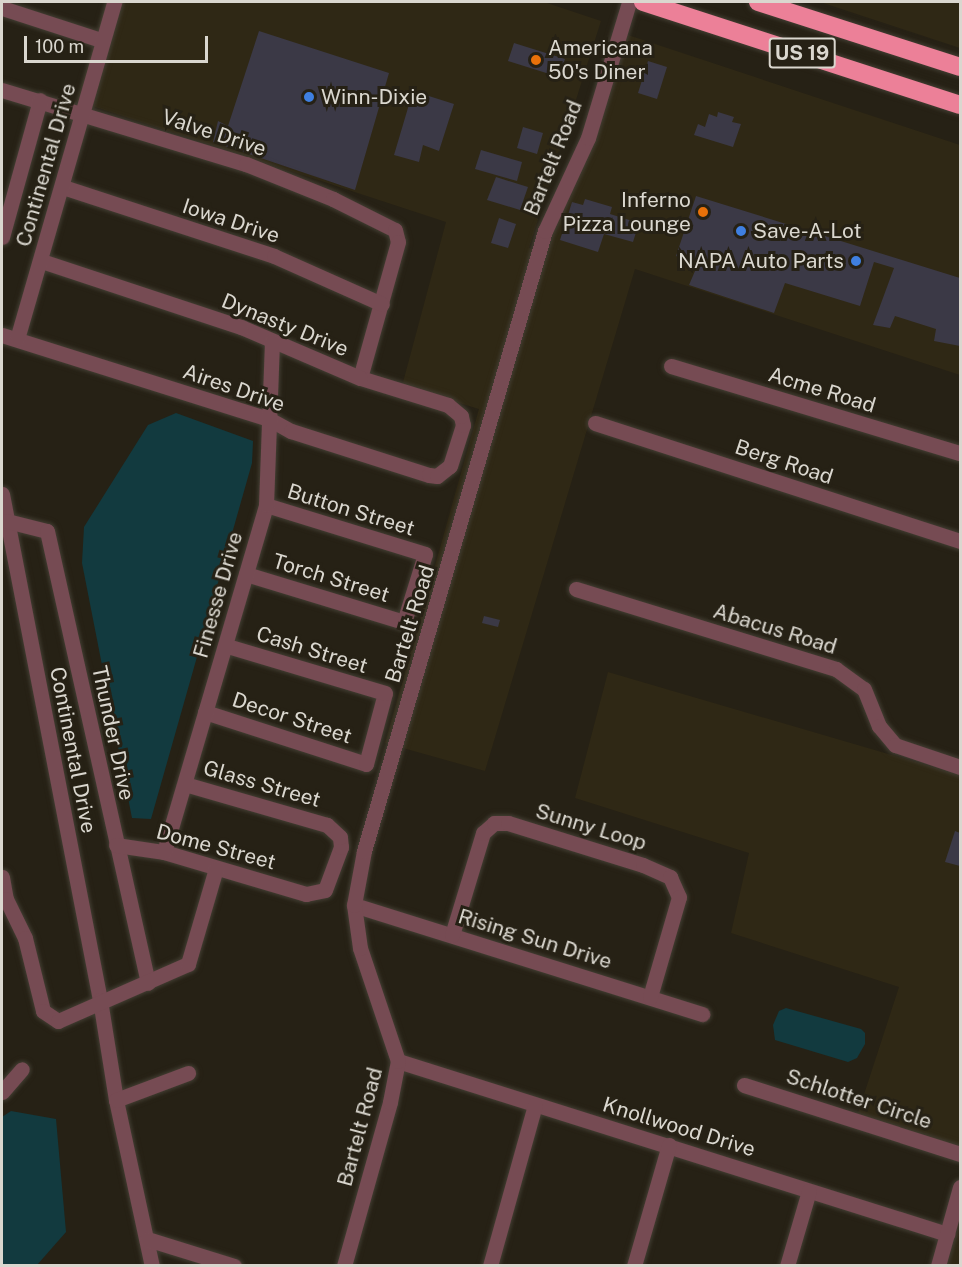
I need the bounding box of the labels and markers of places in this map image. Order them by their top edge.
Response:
place label: Americana 50's Diner [548,35,653,85]
marker: Americana 50's Diner [529,53,543,67]
place label: Winn-Dixie [321,84,427,110]
marker: Winn-Dixie [302,90,316,104]
place label: Inferno Pizza Lounge [563,187,691,237]
marker: Inferno Pizza Lounge [696,205,710,219]
place label: Save-A-Lot [753,218,862,244]
marker: Save-A-Lot [734,224,748,238]
place label: NAPA Auto Parts [678,248,844,274]
marker: NAPA Auto Parts [849,254,863,268]

